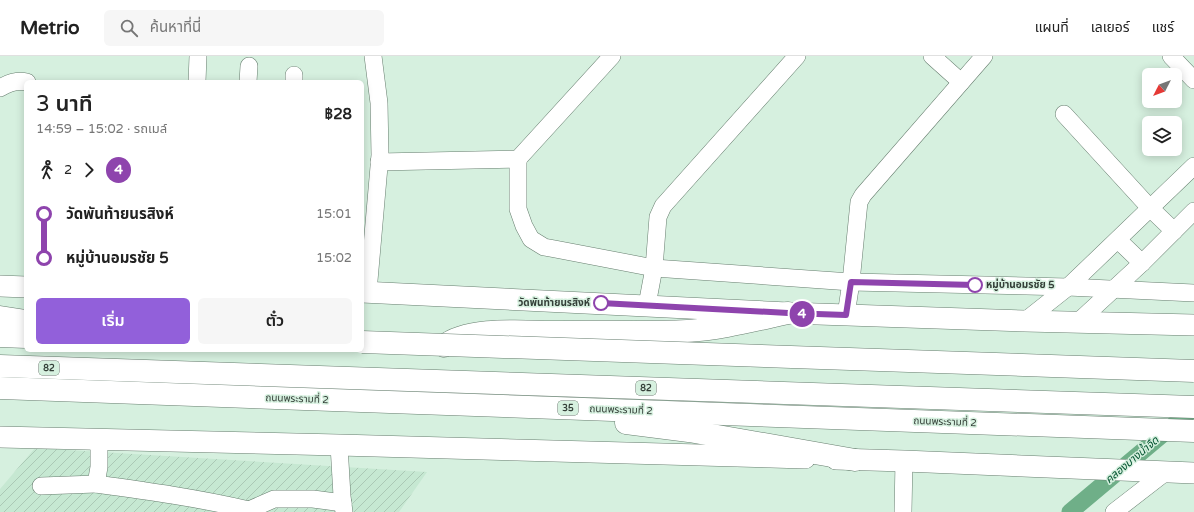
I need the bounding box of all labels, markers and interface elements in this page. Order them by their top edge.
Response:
search box [104,10,384,46]
text: Metrio [20,17,80,39]
icon: search [118,17,140,39]
text: ค้นหาที่นี่ [150,18,201,36]
text: แผนที่ [1035,19,1069,36]
text: เลเยอร์ [1091,19,1130,36]
text: แชร์ [1152,19,1174,36]
north arrow [1142,68,1182,108]
map controls [1142,68,1182,156]
text: 3 นาที [36,91,93,117]
text: ฿28 [324,105,352,123]
button: layers [1142,116,1182,156]
text: 14:59 – 15:02 · รถเมล์ [36,121,167,137]
icon: walk [36,159,58,181]
icon: forward [78,159,100,181]
text: 4 [114,161,123,178]
text: 2 [64,162,72,178]
text: วัดพันท้ายนรสิงห์ [66,205,174,223]
text: 15:01 [316,206,352,222]
text: หมู่บ้านอมรชัย 5 [66,249,169,267]
text: 15:02 [316,250,352,266]
marker: หมู่บ้านอมรชัย 5 [967,277,983,293]
place label: หมู่บ้านอมรชัย 5 [986,278,1055,291]
marker: วัดพันท้ายนรสิงห์ [593,295,609,311]
place label: วัดพันท้ายนรสิงห์ [518,296,590,309]
button: เริ่ม [36,298,190,344]
button: ตั๋ว [198,298,352,344]
line badge: 4 [789,301,815,327]
text: 4 [798,305,806,322]
road number: 82 [39,361,59,375]
road number: 82 [636,381,656,395]
street label: ถนนพระรามที่ 2 [265,390,329,406]
road number: 35 [558,401,578,415]
street label: ถนนพระรามที่ 2 [589,401,653,417]
street label: ถนนพระรามที่ 2 [913,413,977,429]
water label: คลองบางน้ำจืด [1101,431,1162,486]

